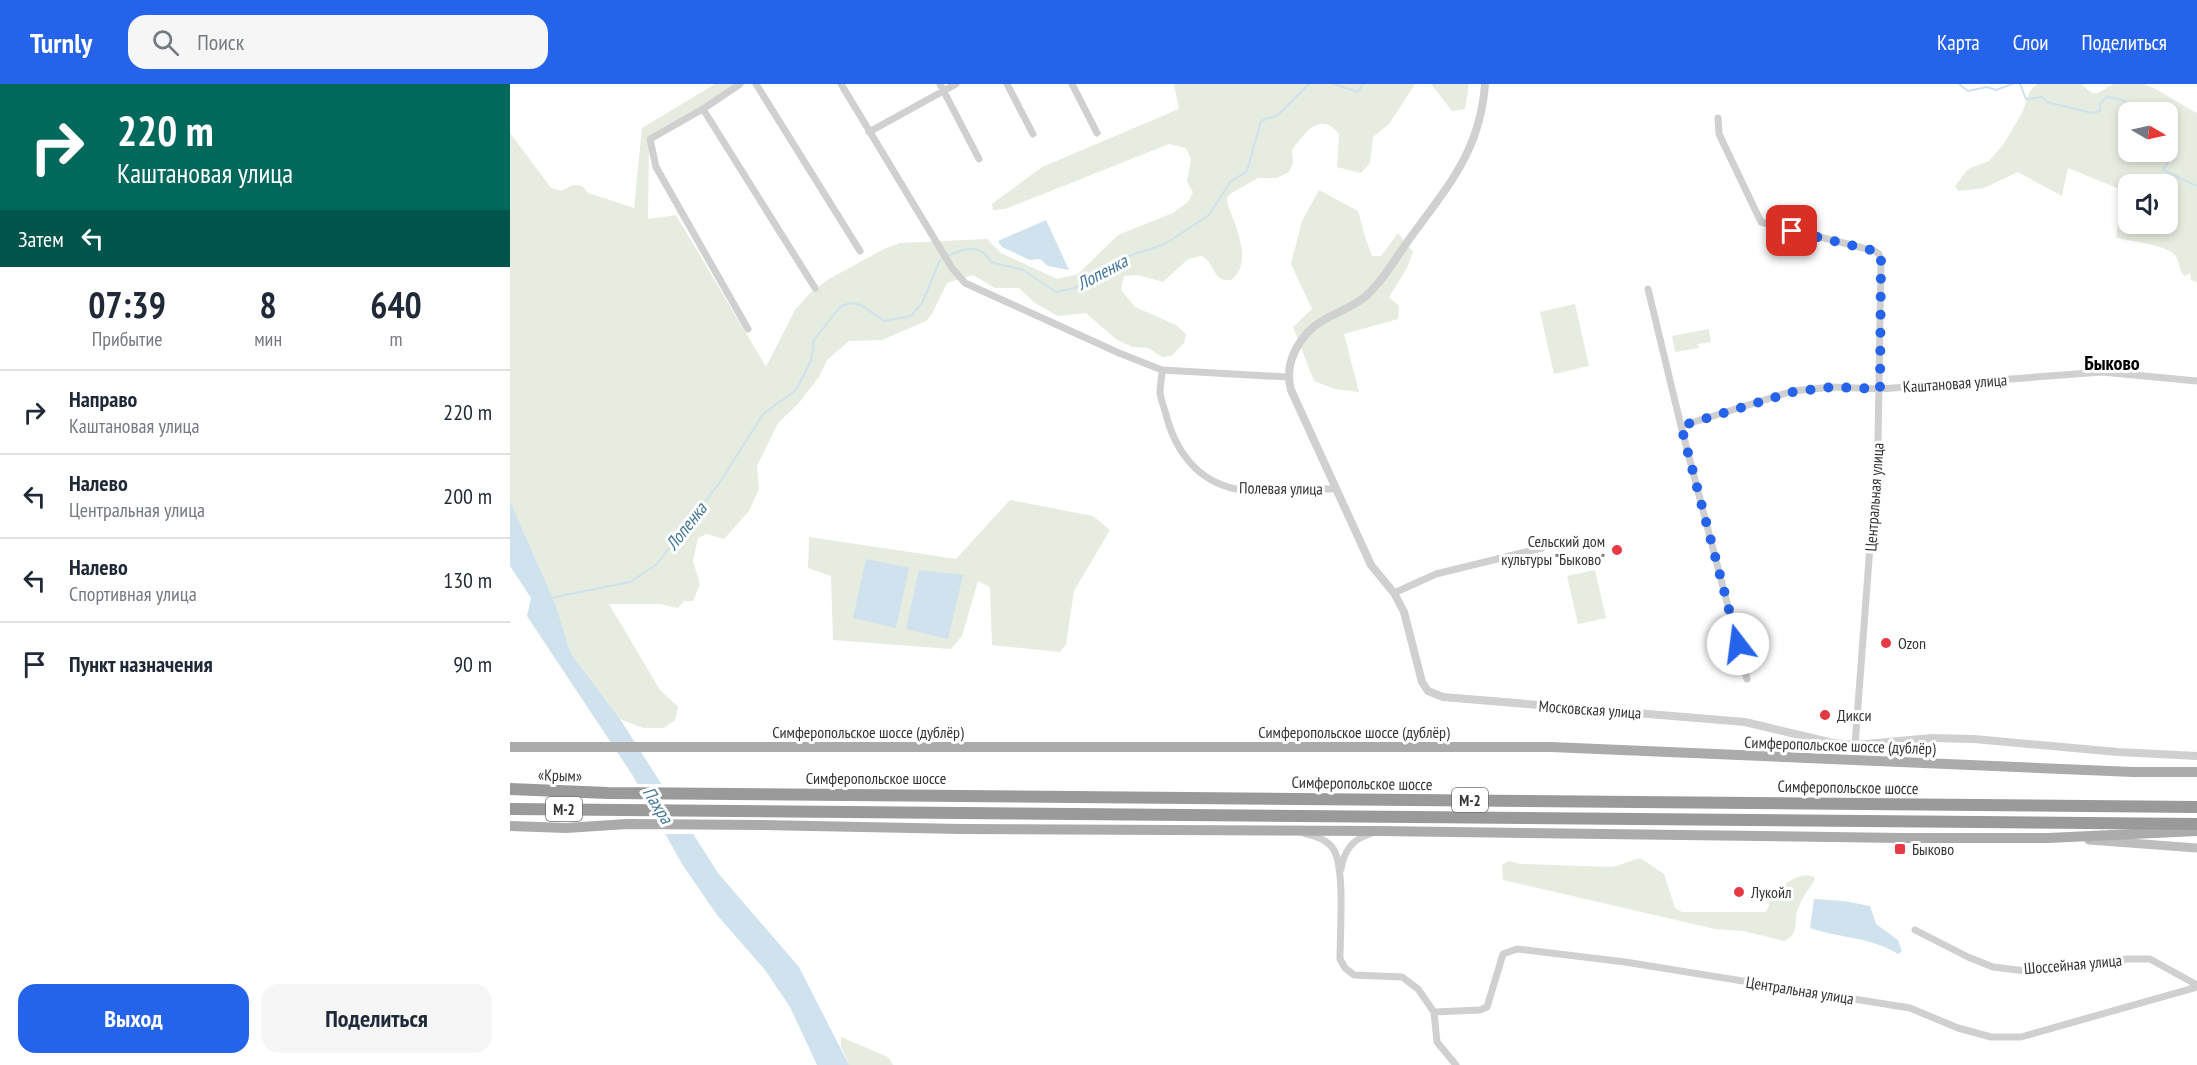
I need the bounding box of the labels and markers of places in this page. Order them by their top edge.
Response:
pin [1766,205,1817,256]
place label: Сельский дом культуры "Быково" [1501,531,1605,569]
marker: Сельский дом культуры "Быково" [1610,543,1624,557]
place label: Ozon [1898,633,1926,653]
marker: Ozon [1879,636,1893,650]
place label: Дикси [1837,705,1871,725]
marker: Дикси [1818,708,1832,722]
place label: Быково [1912,839,1954,859]
marker: Быково [1893,842,1907,856]
place label: Лукойл [1750,882,1792,902]
marker: Лукойл [1732,885,1746,899]

